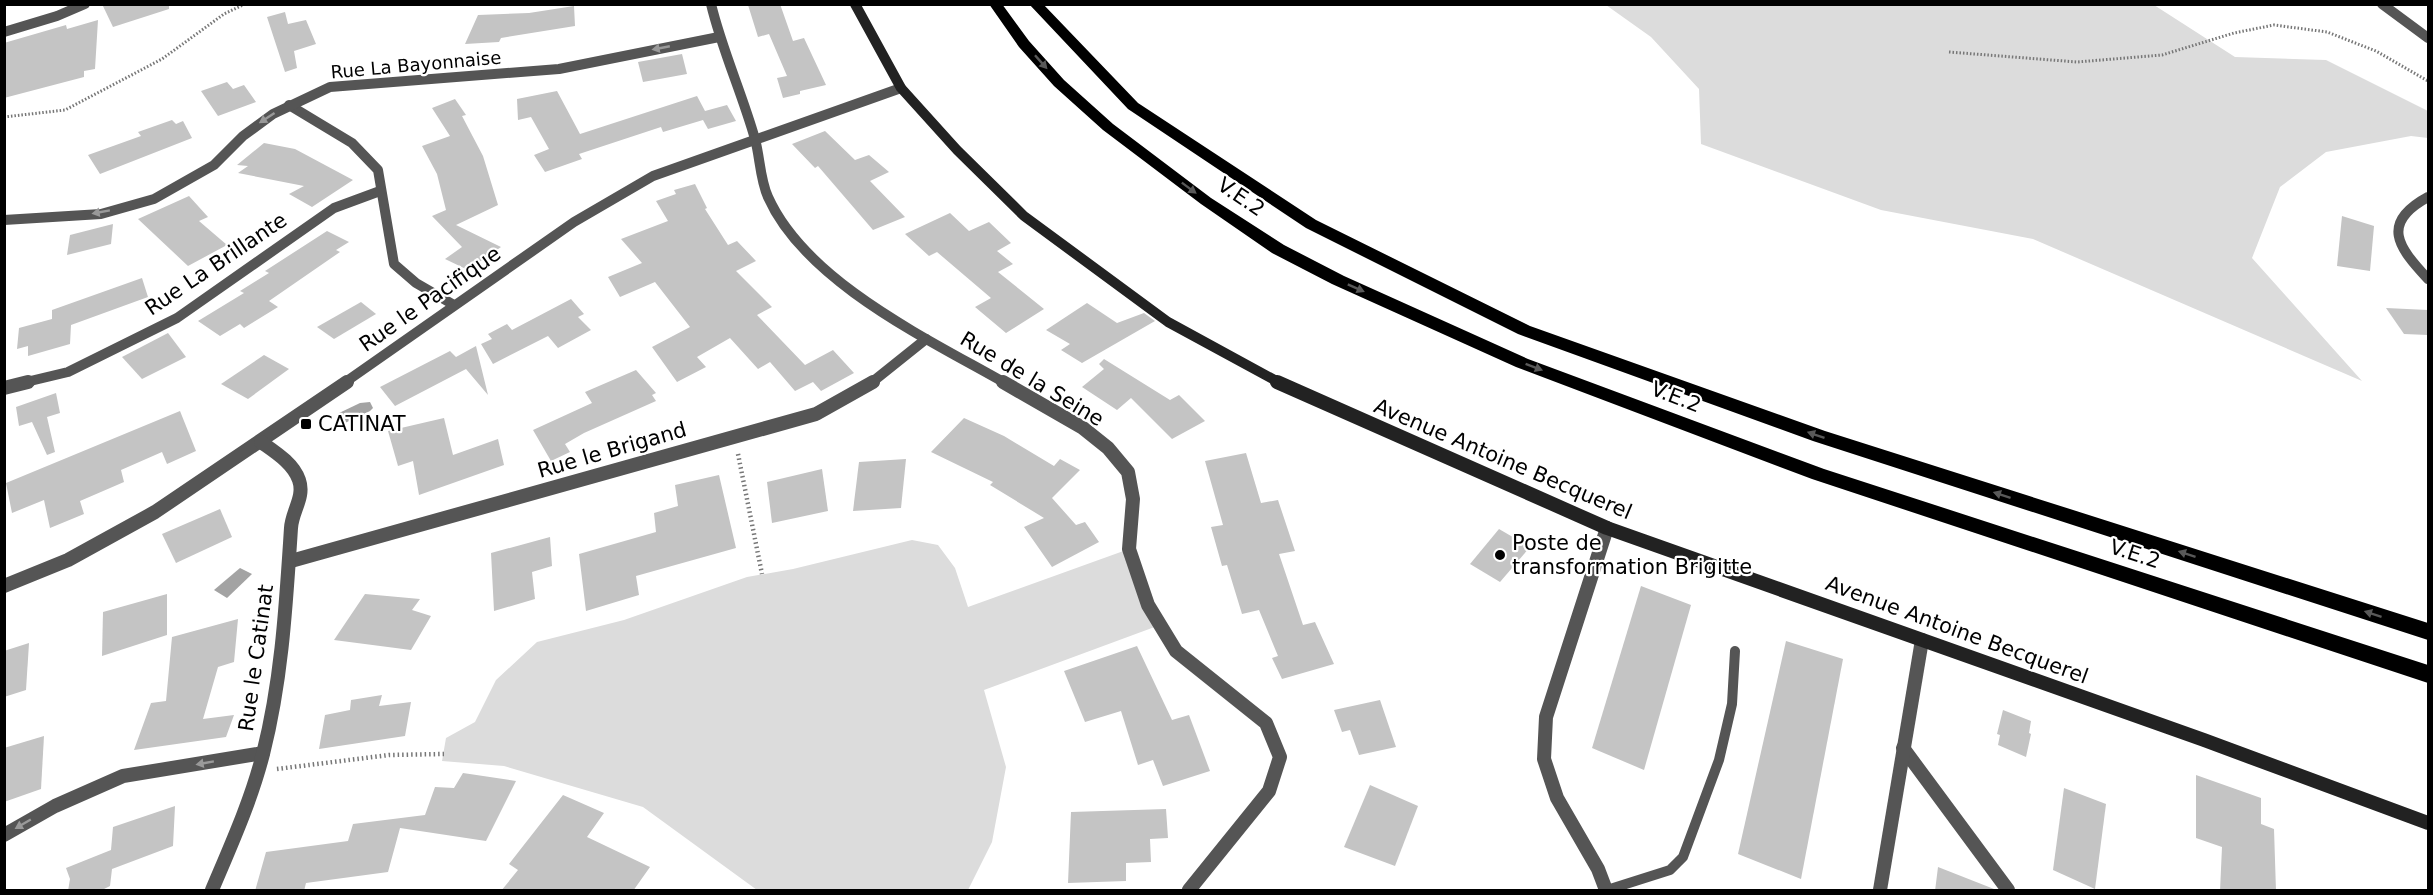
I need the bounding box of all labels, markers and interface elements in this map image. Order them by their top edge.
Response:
one-way arrow [652,44,671,53]
street label: Rue La Bayonnaise [330,47,502,82]
one-way arrow [1034,55,1048,70]
one-way arrow [259,112,275,124]
street label: V.E.2 [1213,173,1269,221]
one-way arrow [1182,182,1197,194]
one-way arrow [91,208,110,217]
street label: Rue La Brillante [141,208,291,320]
street label: Rue le Pacifique [355,241,505,357]
one-way arrow [1348,284,1365,293]
street label: Rue de la Seine [956,327,1108,431]
one-way arrow [1526,362,1544,372]
street label: V.E.2 [1648,377,1704,417]
street label: Avenue Antoine Becquerel [1371,394,1635,524]
place label: CATINAT [318,412,406,436]
marker: CATINAT [299,417,313,431]
street label: Rue le Brigand [535,417,689,483]
one-way arrow [1807,429,1825,439]
one-way arrow [1993,489,2011,499]
place label: Poste de transformation Brigitte [1512,531,1752,579]
street label: V.E.2 [2107,535,2163,573]
marker: Poste de transformation Brigitte [1493,548,1507,562]
one-way arrow [2178,549,2196,558]
street label: Avenue Antoine Becquerel [1822,571,2092,689]
street label: Rue le Catinat [234,583,278,733]
one-way arrow [2364,609,2382,618]
one-way arrow [196,758,215,767]
one-way arrow [14,819,31,829]

